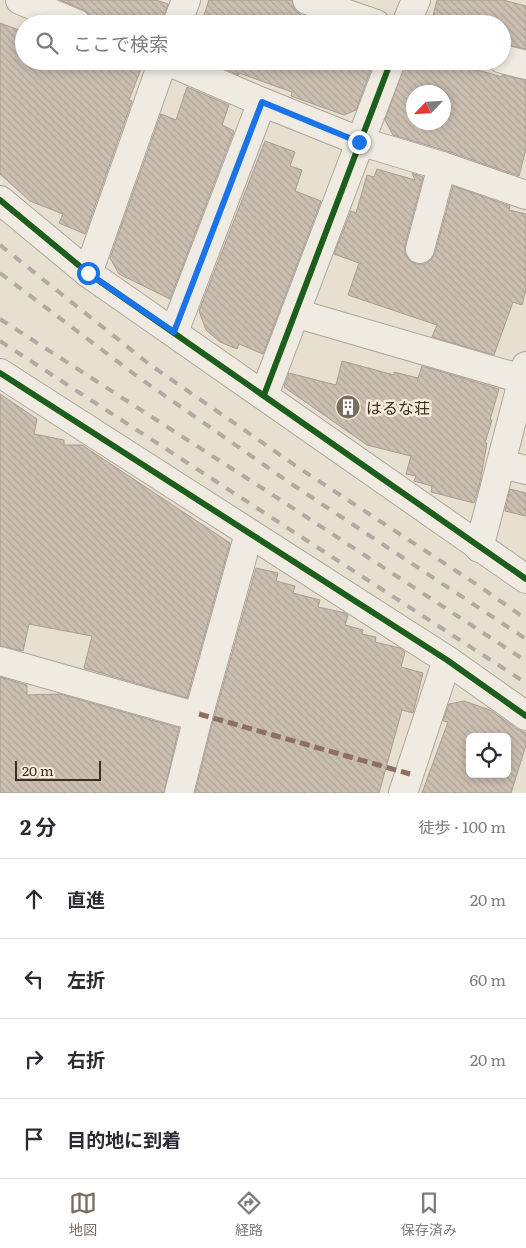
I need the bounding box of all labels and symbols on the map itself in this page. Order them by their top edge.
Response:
north arrow [406,85,451,130]
route end [348,131,371,154]
route start [77,262,100,285]
building icon: はるな荘 [335,394,361,420]
place label: はるな荘 [366,395,430,419]
scale bar [15,758,101,781]

